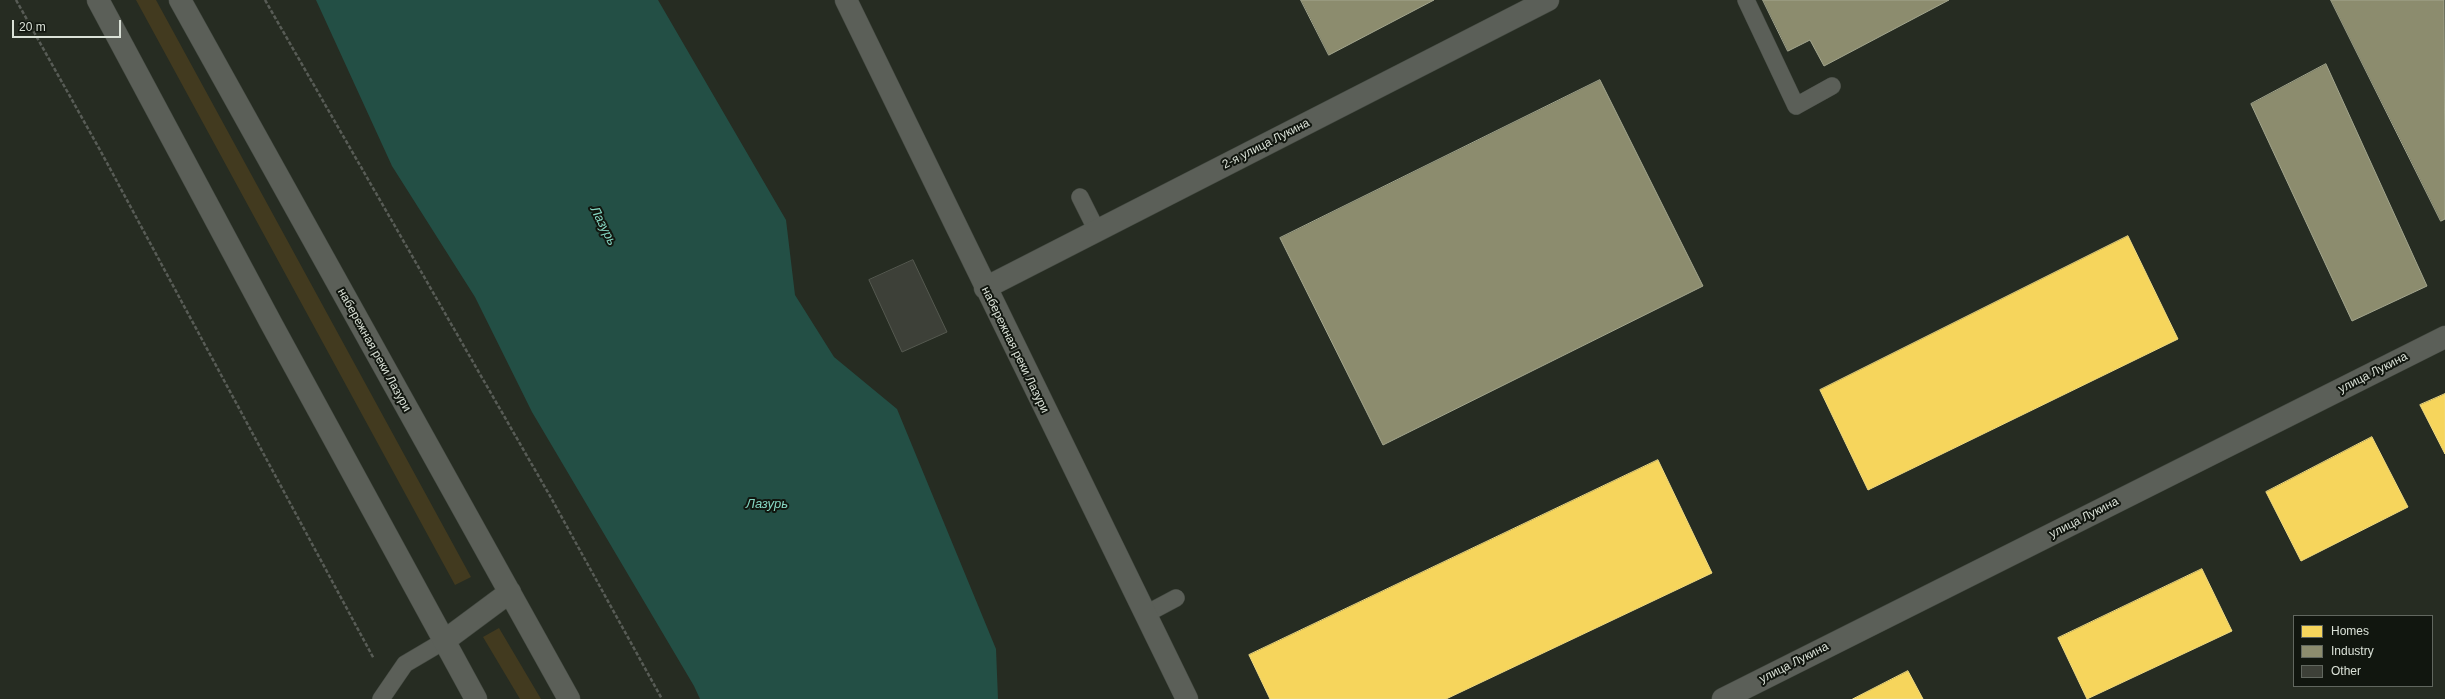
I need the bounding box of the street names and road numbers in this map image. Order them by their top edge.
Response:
street label: 2-я улица Лукина [1220,116,1312,172]
street label: набережная реки Лазури [978,284,1052,416]
street label: набережная реки Лазури [334,286,414,414]
street label: улица Лукина [2336,349,2410,397]
street label: улица Лукина [2047,494,2121,542]
street label: улица Лукина [1757,639,1831,687]

